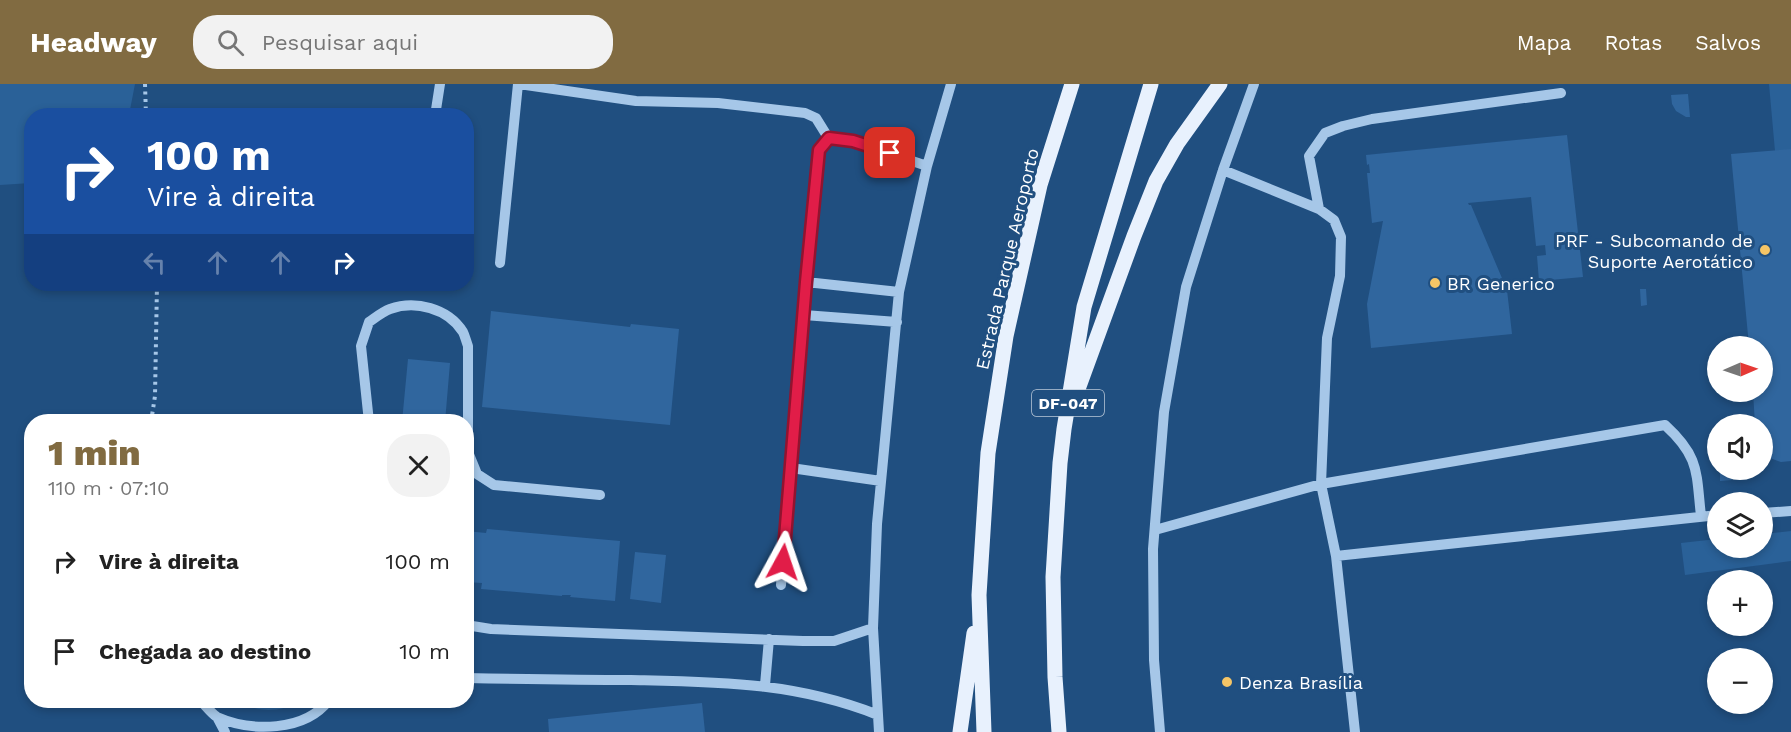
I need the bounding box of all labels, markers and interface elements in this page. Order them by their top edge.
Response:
search box [193,15,613,69]
text: Headway [30,26,157,59]
icon: search [214,26,247,59]
text: Pesquisar aqui [262,30,418,55]
text: Mapa [1517,30,1571,55]
text: Rotas [1604,30,1662,55]
text: Salvos [1695,30,1761,55]
pin [864,127,915,178]
text: 100 m [147,131,271,180]
icon: right [48,132,126,210]
icon: arrive [873,136,906,169]
street label: Estrada Parque Aeroporto [971,146,1043,372]
text: Vire à direita [147,181,315,213]
place label: PRF - Subcomando de Suporte Aerotático [1555,230,1753,272]
marker: PRF - Subcomando de Suporte Aerotático [1758,243,1772,257]
icon: left [138,246,171,279]
icon: ahead [201,246,234,279]
icon: ahead [264,246,297,279]
icon: right [327,246,360,279]
place label: BR Generico [1447,273,1555,294]
marker: BR Generico [1428,276,1442,290]
north arrow [1707,336,1773,402]
map controls [1707,336,1773,714]
road number: DF-047 [1032,390,1104,416]
button: sound [1707,414,1773,480]
text: 1 min [48,432,141,474]
button: close [387,434,450,497]
text: 110 m · 07:10 [48,476,170,500]
button: layers [1707,492,1773,558]
position arrow [751,530,815,594]
icon: right [48,545,81,578]
text: Vire à direita [99,549,239,574]
text: 100 m [386,549,450,574]
button: + [1707,570,1773,636]
icon: arrive [48,635,81,668]
text: Chegada ao destino [99,639,311,664]
text: 10 m [399,639,450,664]
button: − [1707,648,1773,714]
place label: Denza Brasília [1239,672,1363,693]
marker: Denza Brasília [1220,675,1234,689]

